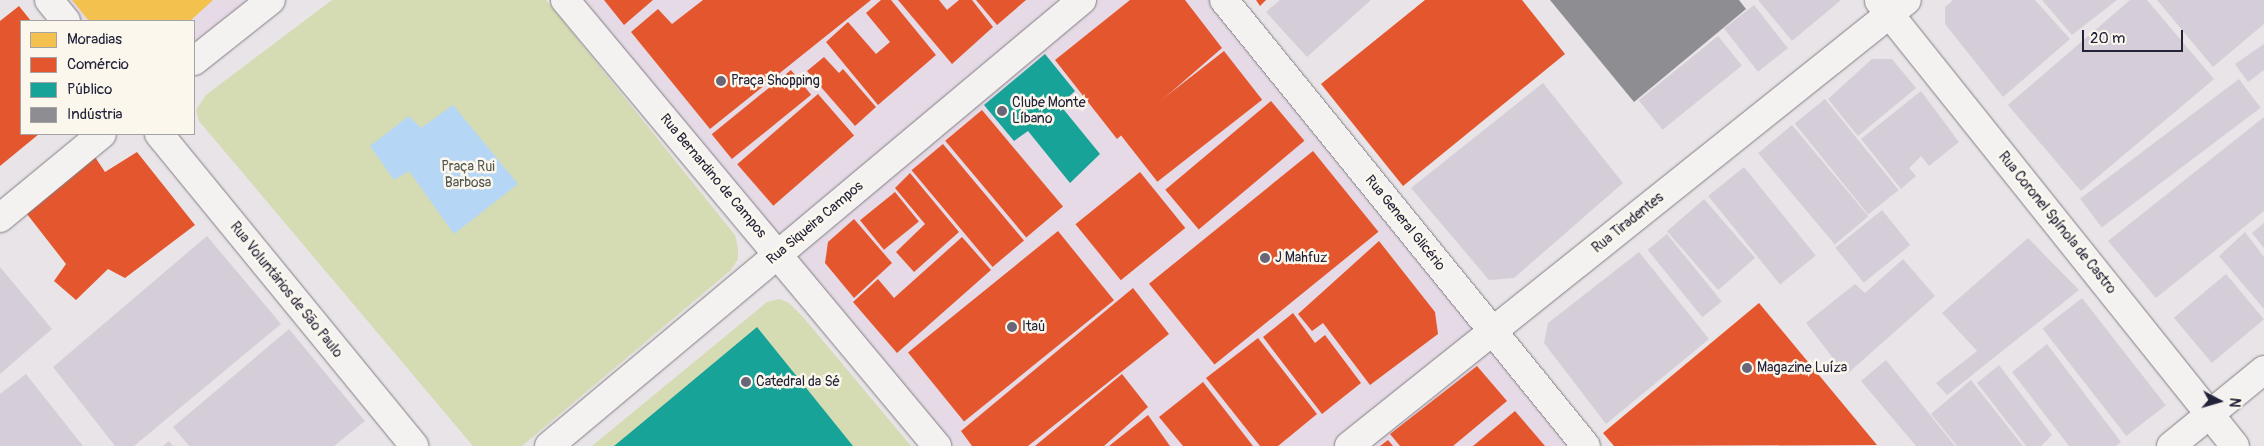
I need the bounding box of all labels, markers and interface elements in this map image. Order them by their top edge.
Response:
legend [20,20,195,135]
scale bar [2084,20,2185,52]
text: 20 m [2090,29,2125,48]
text: Moradias [67,30,122,49]
text: Comércio [67,55,129,74]
place label: Praça Shopping [731,73,820,89]
marker: Praça Shopping [715,75,727,87]
text: Público [67,80,112,99]
place label: Clube Monte Líbano [1012,95,1086,128]
text: Indústria [67,105,123,124]
marker: Clube Monte Líbano [996,105,1008,117]
street label: Rua Bernardino de Campos [656,111,770,241]
street label: Rua Coronel Spínola de Castro [1995,149,2119,297]
park label: Praça Rui Barbosa [441,159,495,192]
street label: Rua General Glicério [1361,172,1449,274]
street label: Rua Siqueira Campos [763,178,867,268]
street label: Rua Tiradentes [1589,189,1667,257]
street label: Rua Voluntários de São Paulo [226,219,346,361]
place label: J Mahfuz [1275,250,1327,266]
marker: J Mahfuz [1259,252,1271,264]
place label: Itaú [1022,319,1045,335]
marker: Itaú [1006,321,1018,333]
place label: Magazine Luíza [1757,360,1847,376]
marker: Magazine Luíza [1741,362,1753,374]
place label: Catedral da Sé [756,374,840,390]
marker: Catedral da Sé [740,376,752,388]
north arrow [2194,376,2244,426]
text: N [2225,397,2243,408]

